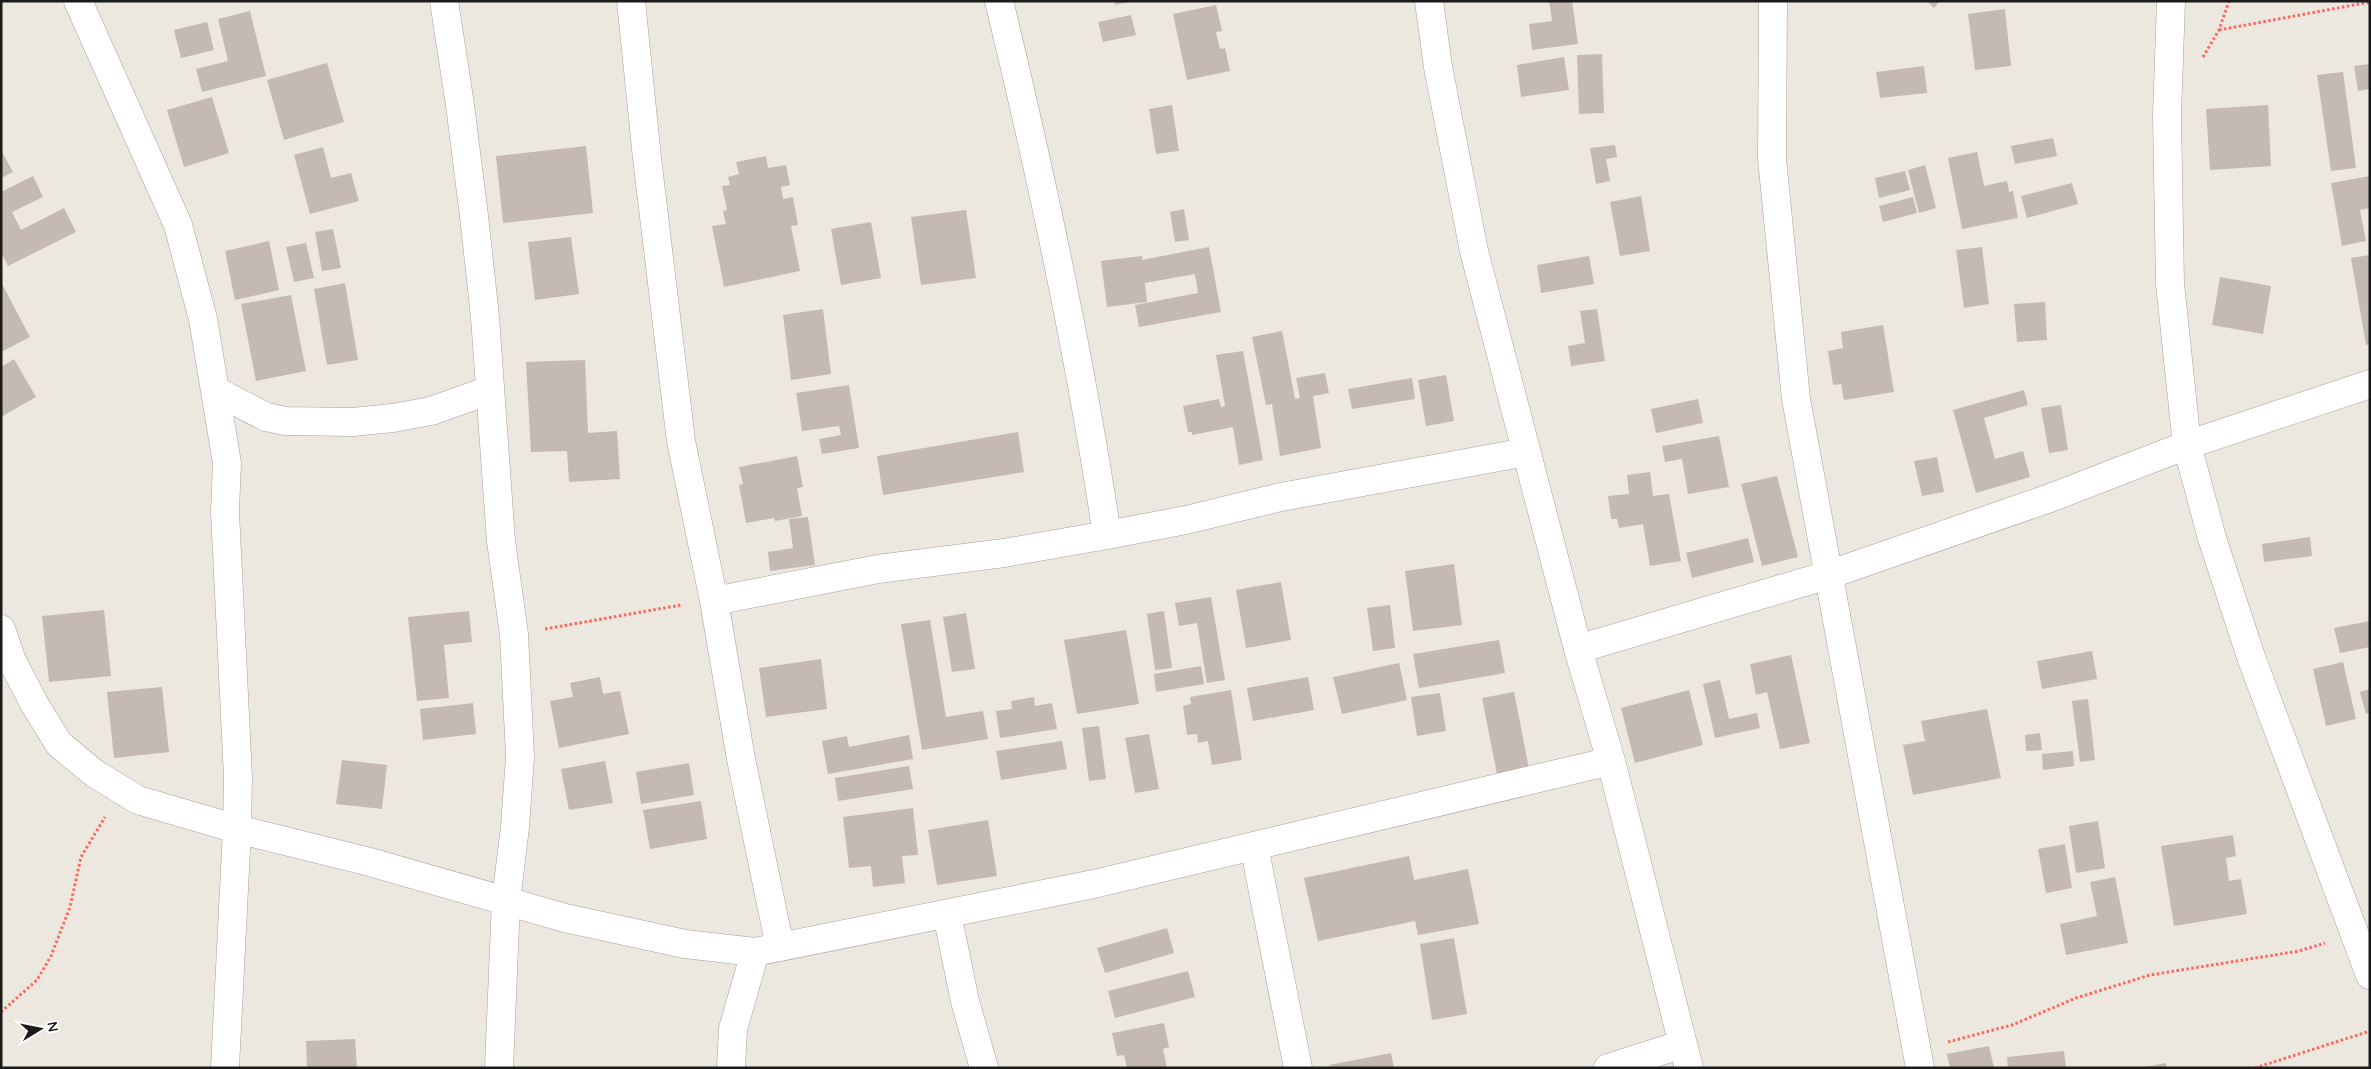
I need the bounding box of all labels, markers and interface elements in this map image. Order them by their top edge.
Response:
north arrow [15,1004,65,1054]
text: N [43,1020,63,1033]

